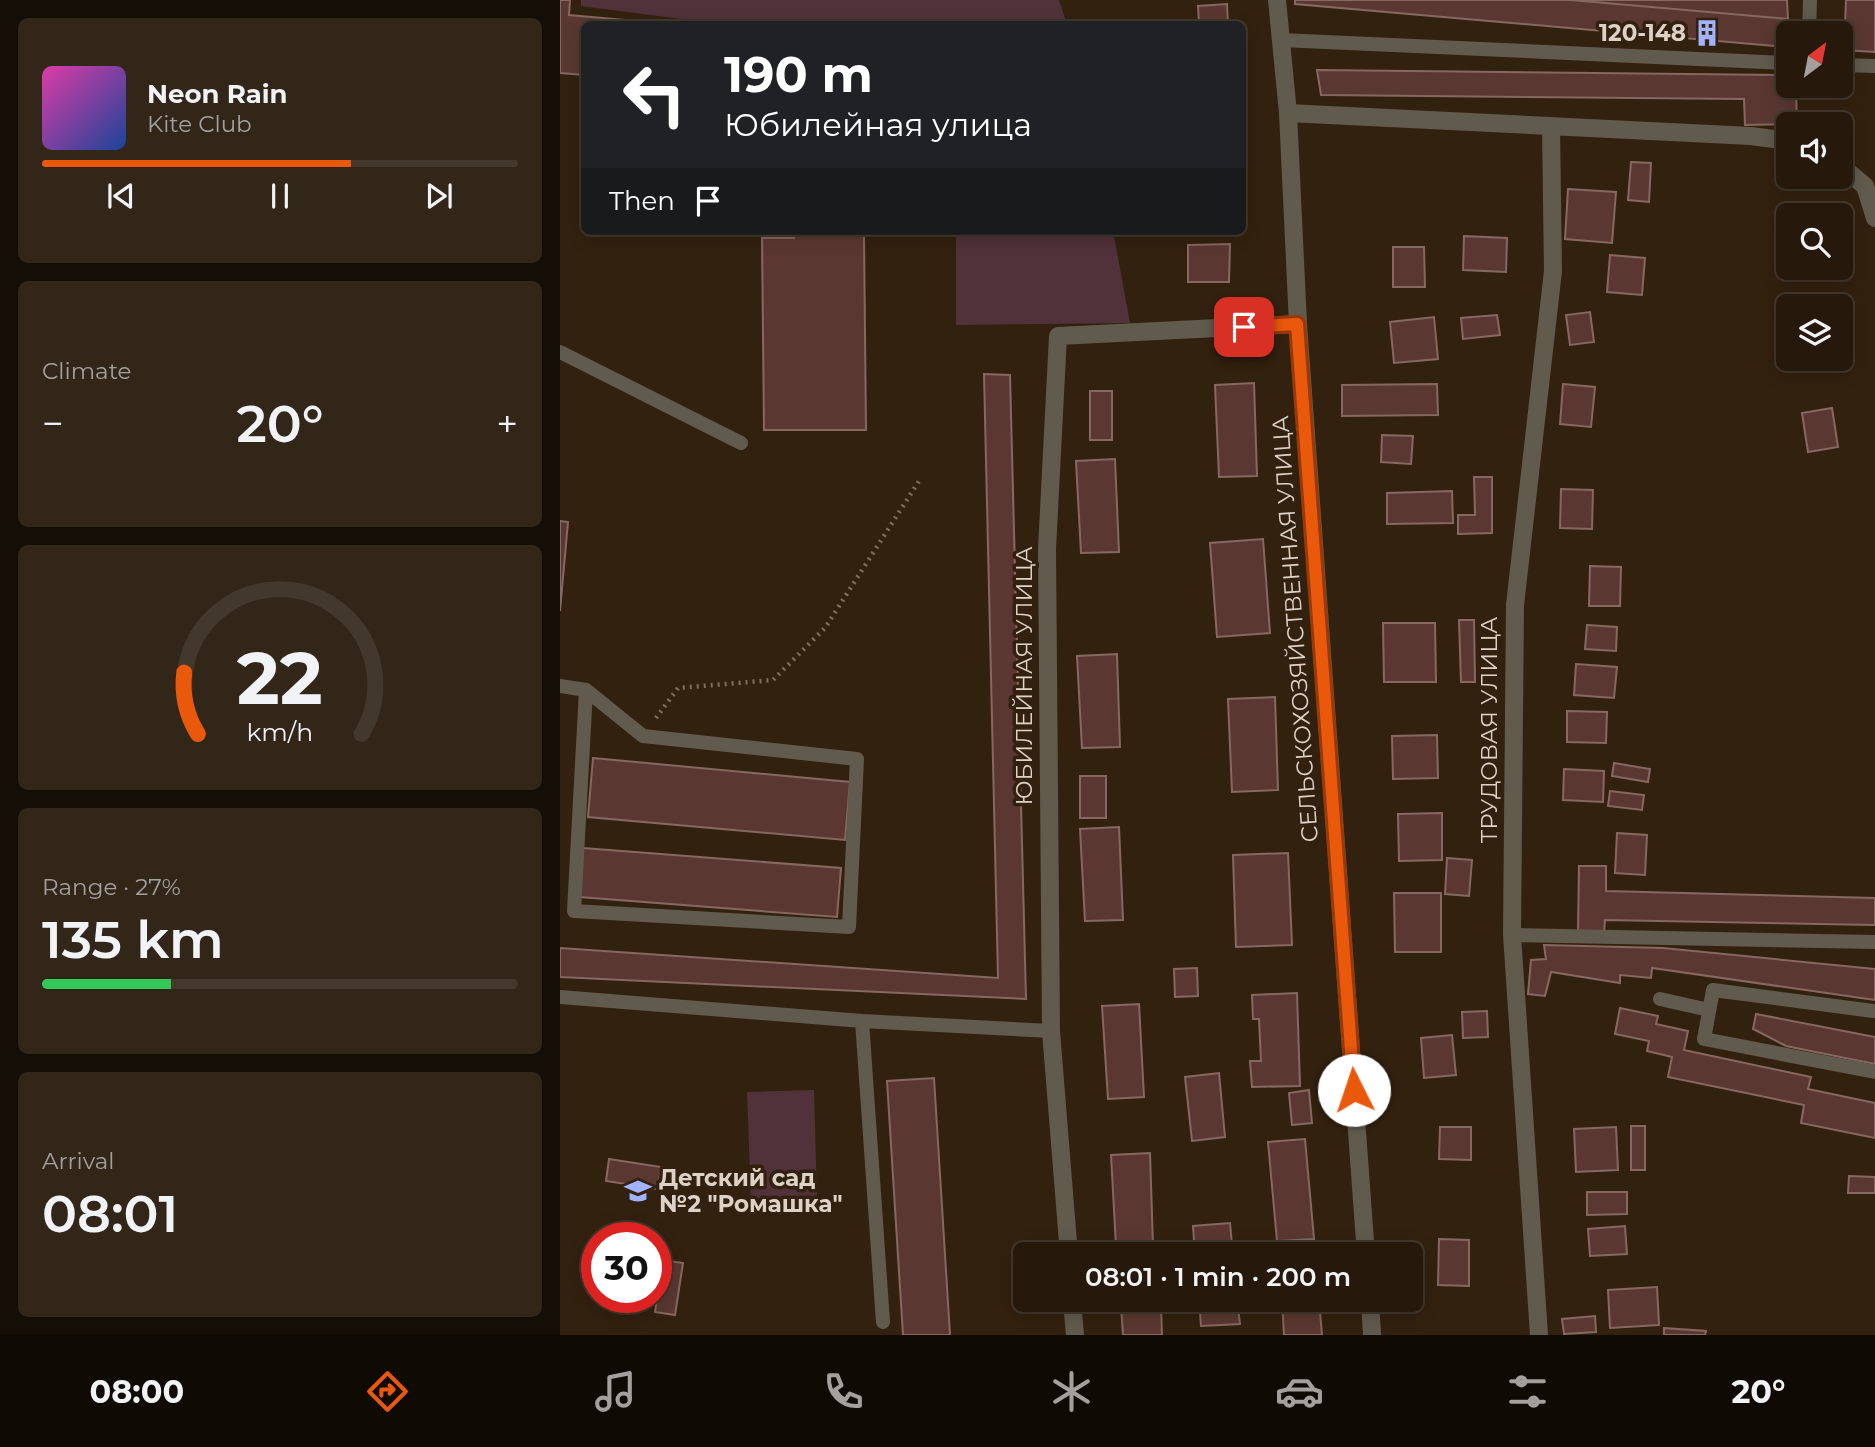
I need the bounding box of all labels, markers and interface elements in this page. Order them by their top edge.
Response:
building icon: 120-148 [1692,18,1722,48]
place label: 120-148 [1599,19,1686,47]
north arrow [1776,21,1853,98]
map controls [1776,21,1853,371]
text: 190 m [724,45,873,104]
icon: left [609,49,700,140]
text: Neon Rain [147,78,288,110]
text: Юбилейная улица [724,105,1032,144]
text: Kite Club [147,110,252,138]
button: sound [1776,112,1853,189]
icon: previous [102,177,140,215]
icon: pause [261,177,299,215]
icon: next [420,177,458,215]
icon: arrive [689,182,727,220]
text: Then [609,185,675,217]
button: search [1776,203,1853,280]
button: layers [1776,294,1853,371]
pin [1214,297,1274,357]
icon: arrive [1225,308,1263,346]
text: Climate [42,357,131,385]
text: 20° [236,392,324,455]
text: − [42,400,64,447]
text: + [496,400,518,447]
street label: СЕЛЬСКОХОЗЯЙСТВЕННАЯ УЛИЦА [1266,415,1324,843]
street label: ЮБИЛЕЙНАЯ УЛИЦА [1010,546,1038,806]
street label: ТРУДОВАЯ УЛИЦА [1475,617,1503,843]
text: 22 [237,634,323,722]
text: km/h [247,716,313,746]
text: Range · 27% [42,873,181,901]
text: 135 km [42,908,224,971]
position arrow [1317,1053,1391,1127]
text: Arrival [42,1147,115,1175]
place label: Детский сад №2 "Ромашка" [659,1164,842,1218]
school or university icon: Детский сад №2 "Ромашка" [623,1176,653,1206]
text: 08:01 [42,1182,178,1245]
speed limit sign: 30 [581,1222,672,1313]
text: 08:01 · 1 min · 200 m [1085,1261,1351,1293]
icon: directions [363,1367,412,1416]
icon: music [591,1367,640,1416]
icon: phone [819,1367,868,1416]
icon: climate [1047,1367,1096,1416]
icon: car [1275,1367,1324,1416]
icon: filters [1503,1367,1552,1416]
text: 08:00 [90,1372,184,1411]
text: 20° [1731,1372,1785,1411]

